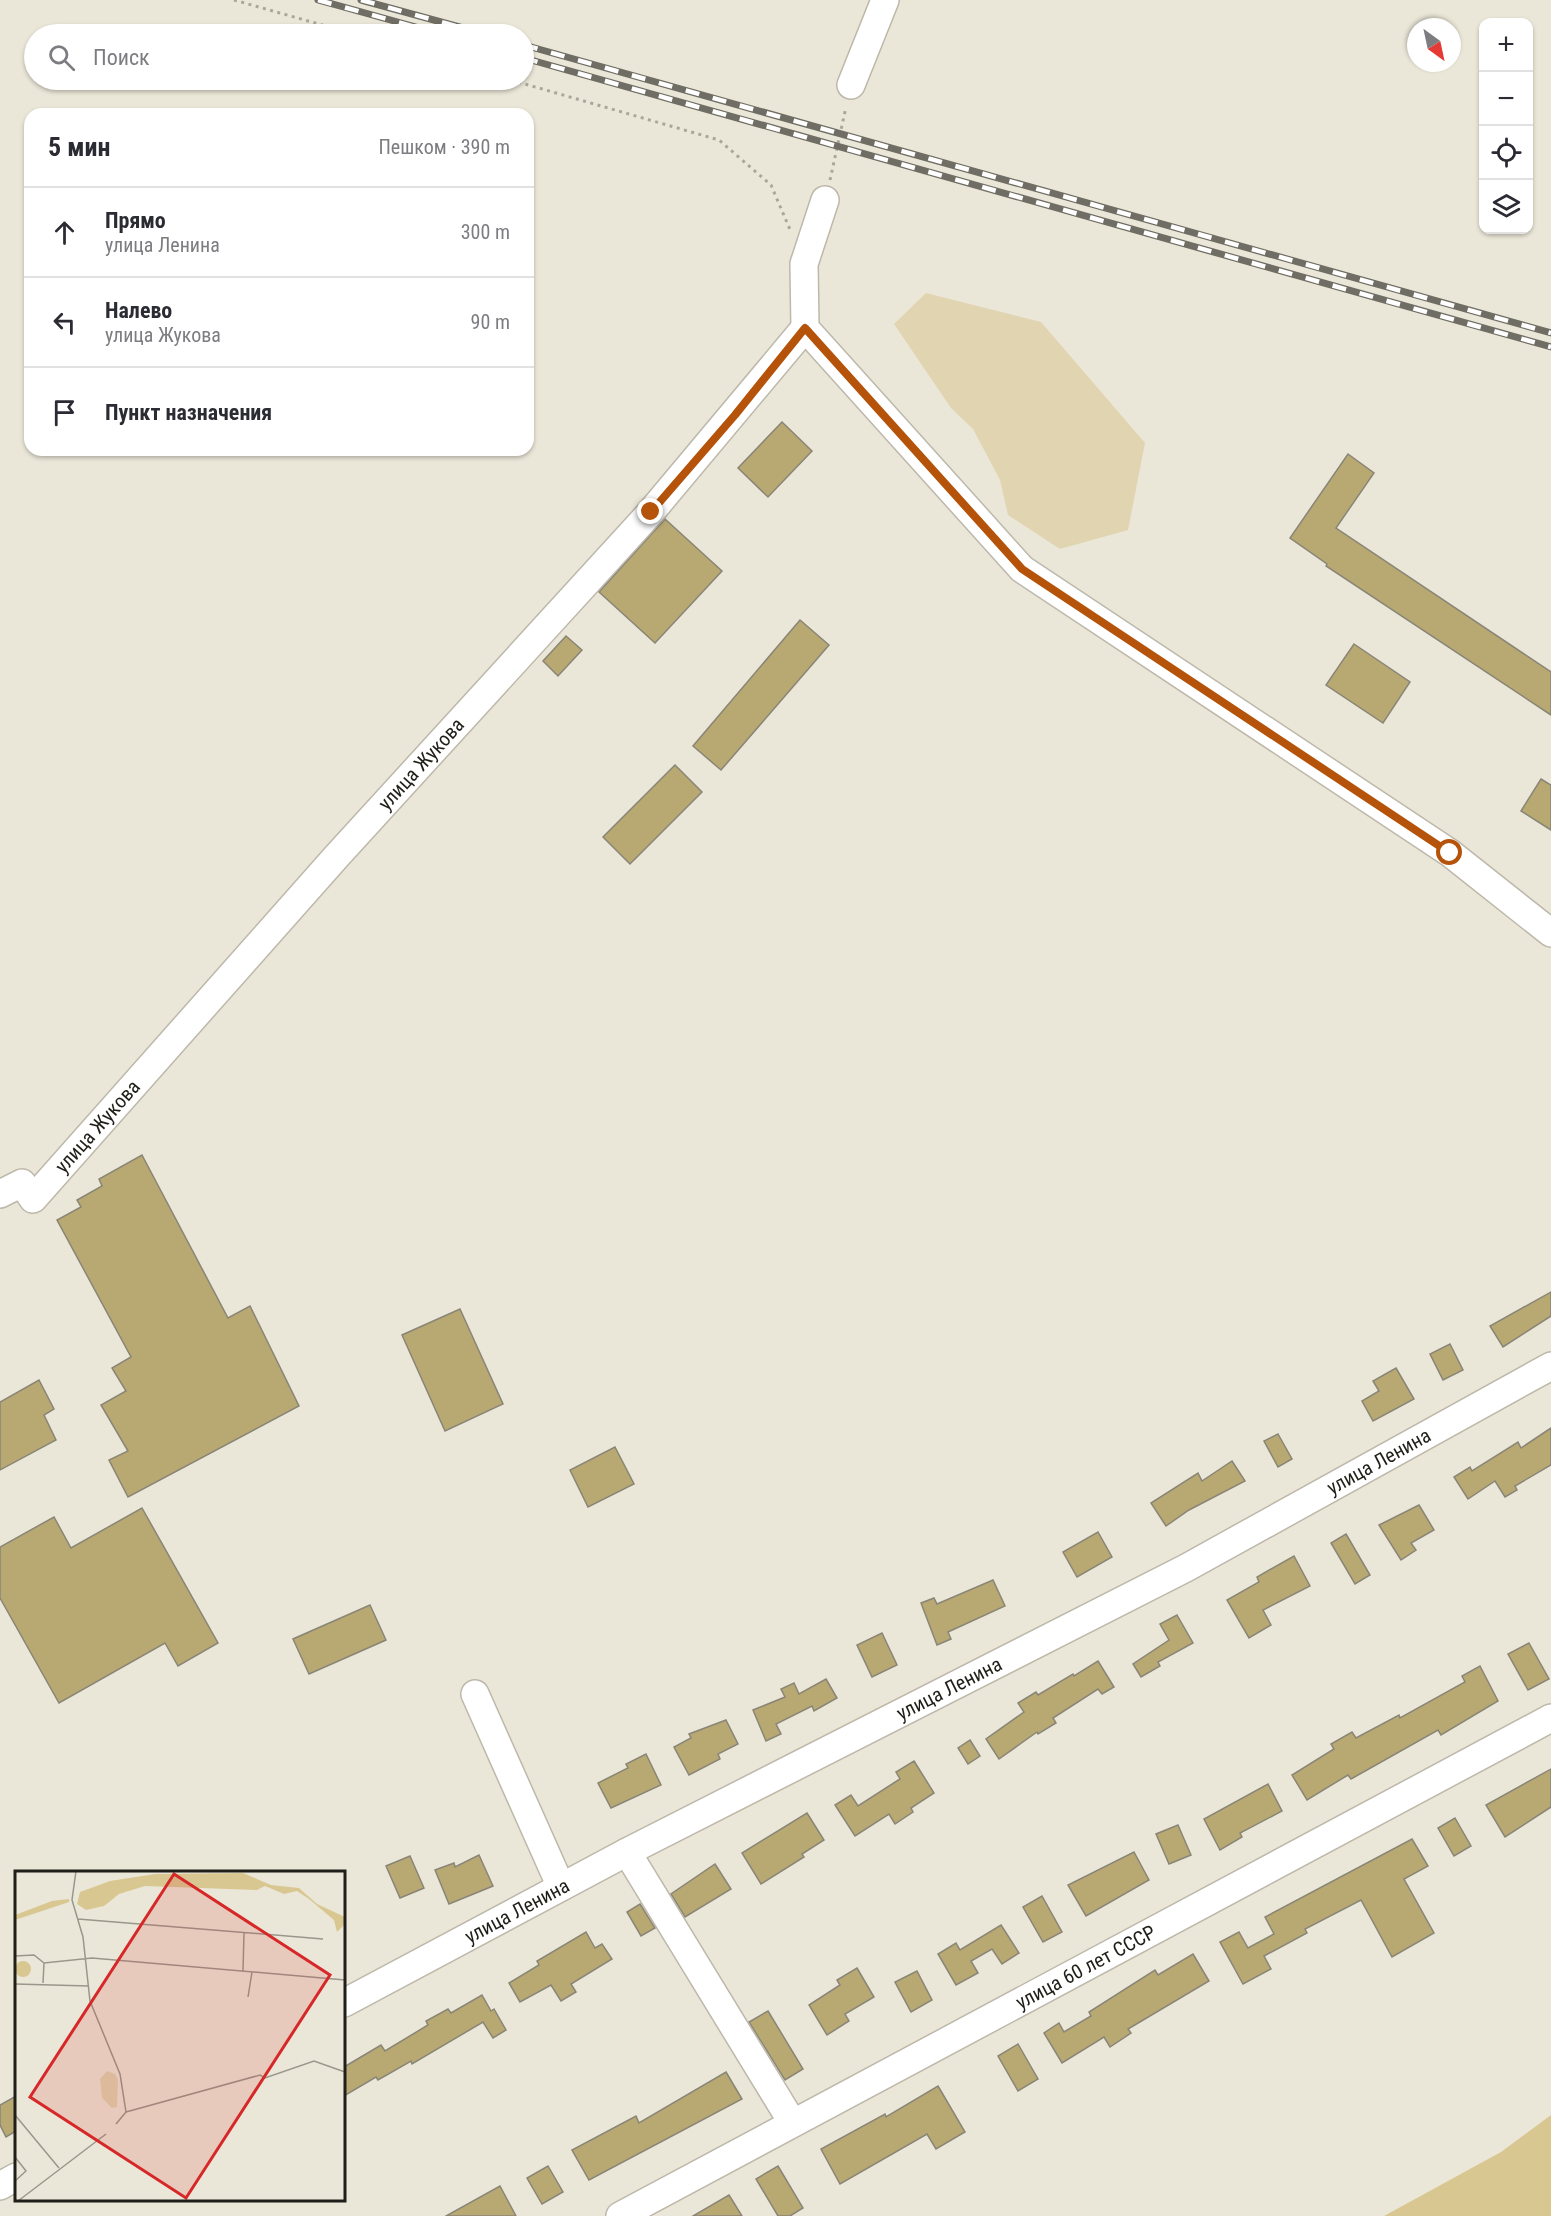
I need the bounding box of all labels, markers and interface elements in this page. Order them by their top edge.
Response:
north arrow [1407,18,1461,72]
map controls [1479,18,1533,234]
button: + [1479,18,1533,72]
search box [24,24,534,90]
icon: search [45,41,78,74]
text: Поиск [93,45,150,70]
button: − [1479,72,1533,126]
button: locate [1479,126,1533,180]
text: 5 мин [48,132,110,162]
text: Пешком · 390 m [378,135,510,159]
button: layers [1479,180,1533,234]
text: Прямо [105,208,166,233]
icon: ahead [48,216,81,249]
text: 300 m [461,220,510,244]
text: улица Ленина [105,233,220,257]
text: Налево [105,298,172,323]
icon: left [48,306,81,339]
text: 90 m [471,310,510,334]
text: улица Жукова [105,323,221,347]
icon: arrive [48,396,81,429]
text: Пункт назначения [105,400,272,425]
route end [637,498,663,524]
street label: улица Жукова [373,713,469,815]
route start [1436,839,1462,865]
street label: улица Жукова [50,1075,145,1178]
street label: улица Ленина [1323,1423,1435,1500]
street label: улица Ленина [892,1652,1006,1725]
inset map [15,1871,345,2201]
street label: улица Ленина [461,1873,573,1948]
street label: улица 60 лет СССР [1012,1920,1160,2014]

